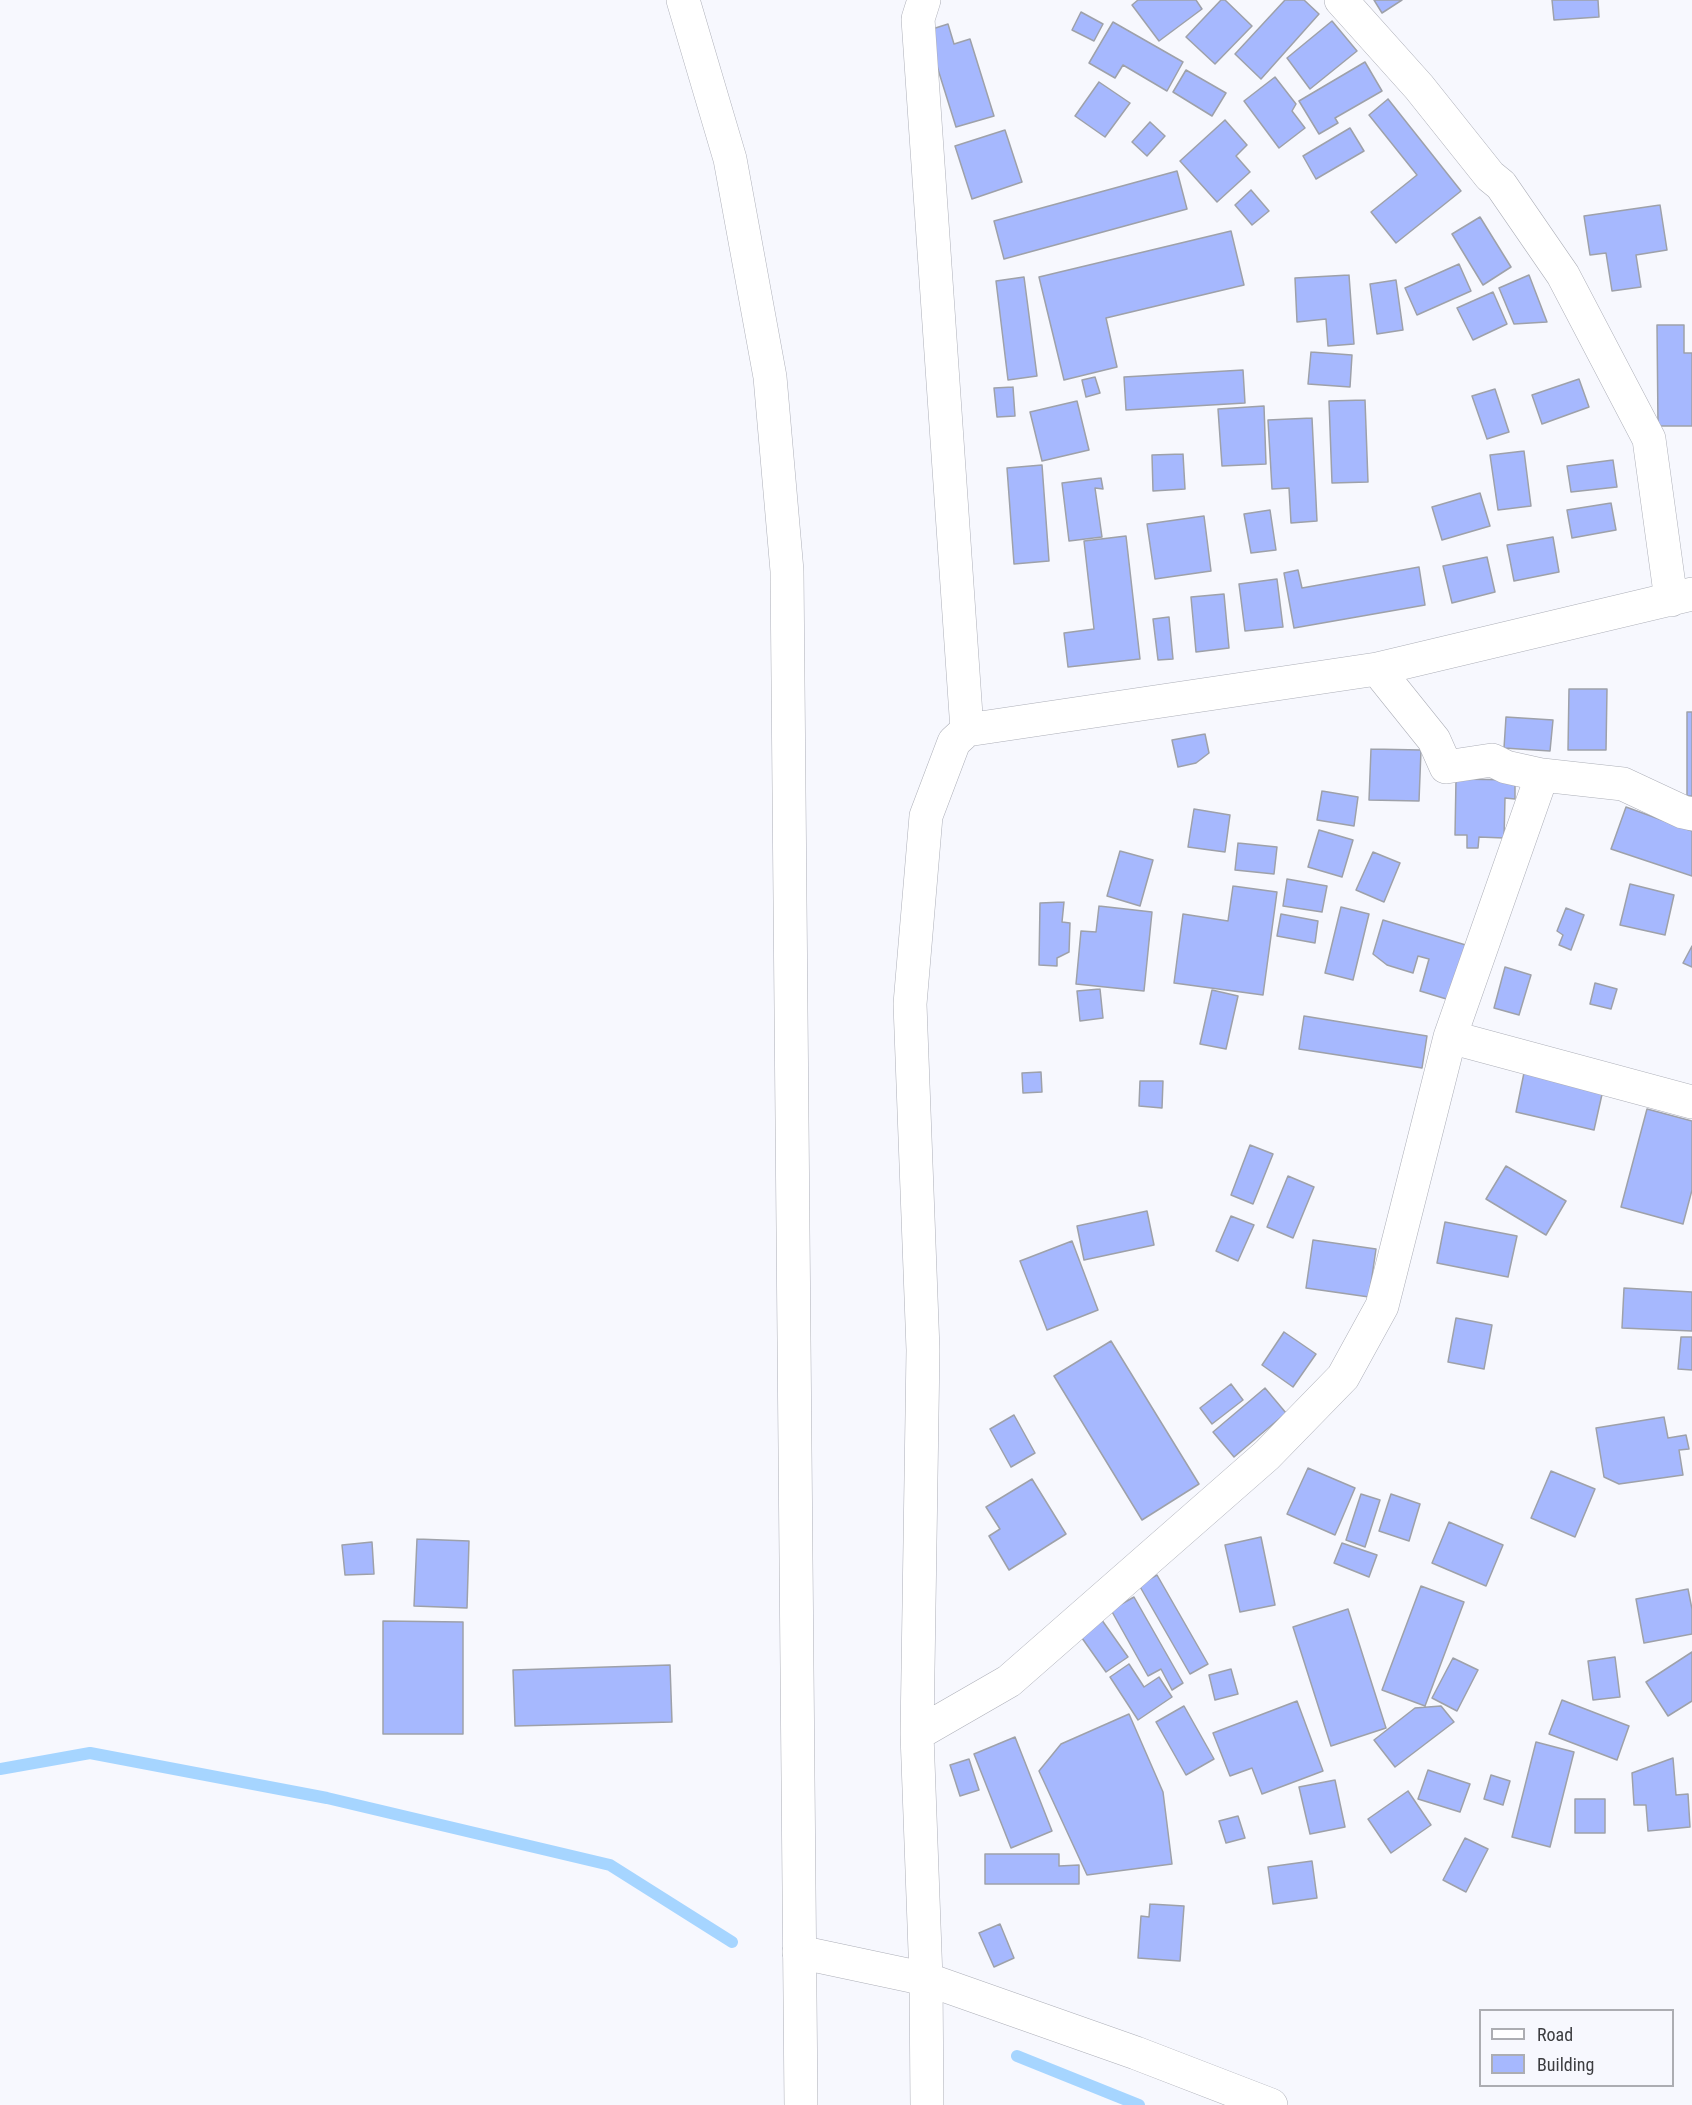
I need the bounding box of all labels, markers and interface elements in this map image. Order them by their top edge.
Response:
legend [1479,2009,1674,2087]
text: Road [1537,2024,1573,2045]
text: Building [1537,2054,1594,2075]

